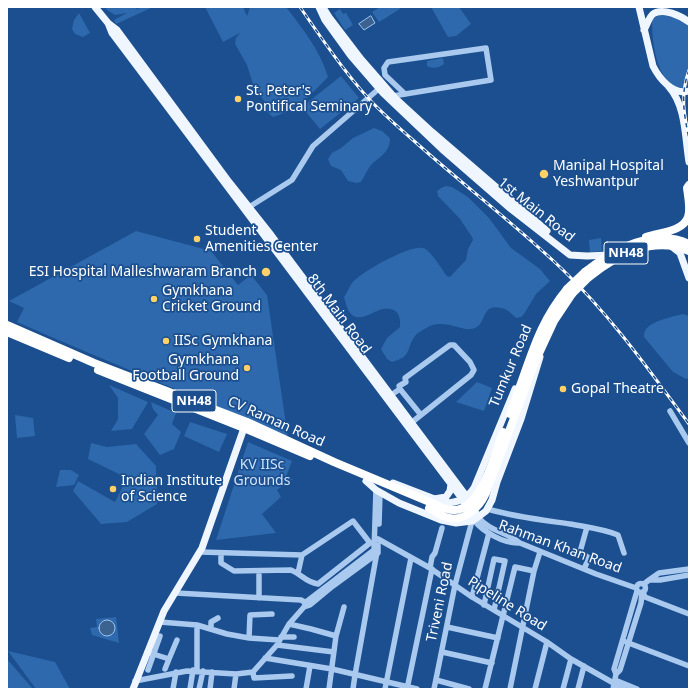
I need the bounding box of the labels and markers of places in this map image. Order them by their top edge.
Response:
place label: St. Peter's Pontifical Seminary [246,83,372,116]
marker: St. Peter's Pontifical Seminary [233,94,243,104]
place label: Manipal Hospital Yeshwantpur [553,158,664,190]
marker: Manipal Hospital Yeshwantpur [538,168,550,180]
place label: Student Amenities Center [205,223,318,256]
marker: Student Amenities Center [192,234,202,244]
place label: ESI Hospital Malleshwaram Branch [29,264,257,280]
marker: ESI Hospital Malleshwaram Branch [260,266,272,278]
place label: Gymkhana Cricket Ground [162,283,261,316]
marker: Gymkhana Cricket Ground [149,294,159,304]
place label: IISc Gymkhana [174,333,272,349]
marker: IISc Gymkhana [161,336,171,346]
place label: Gymkhana Football Ground [132,352,239,384]
marker: Gymkhana Football Ground [242,363,252,373]
place label: Gopal Theatre [571,381,664,397]
marker: Gopal Theatre [558,384,568,394]
place label: Indian Institute of Science [121,473,222,506]
marker: Indian Institute of Science [108,484,118,494]

